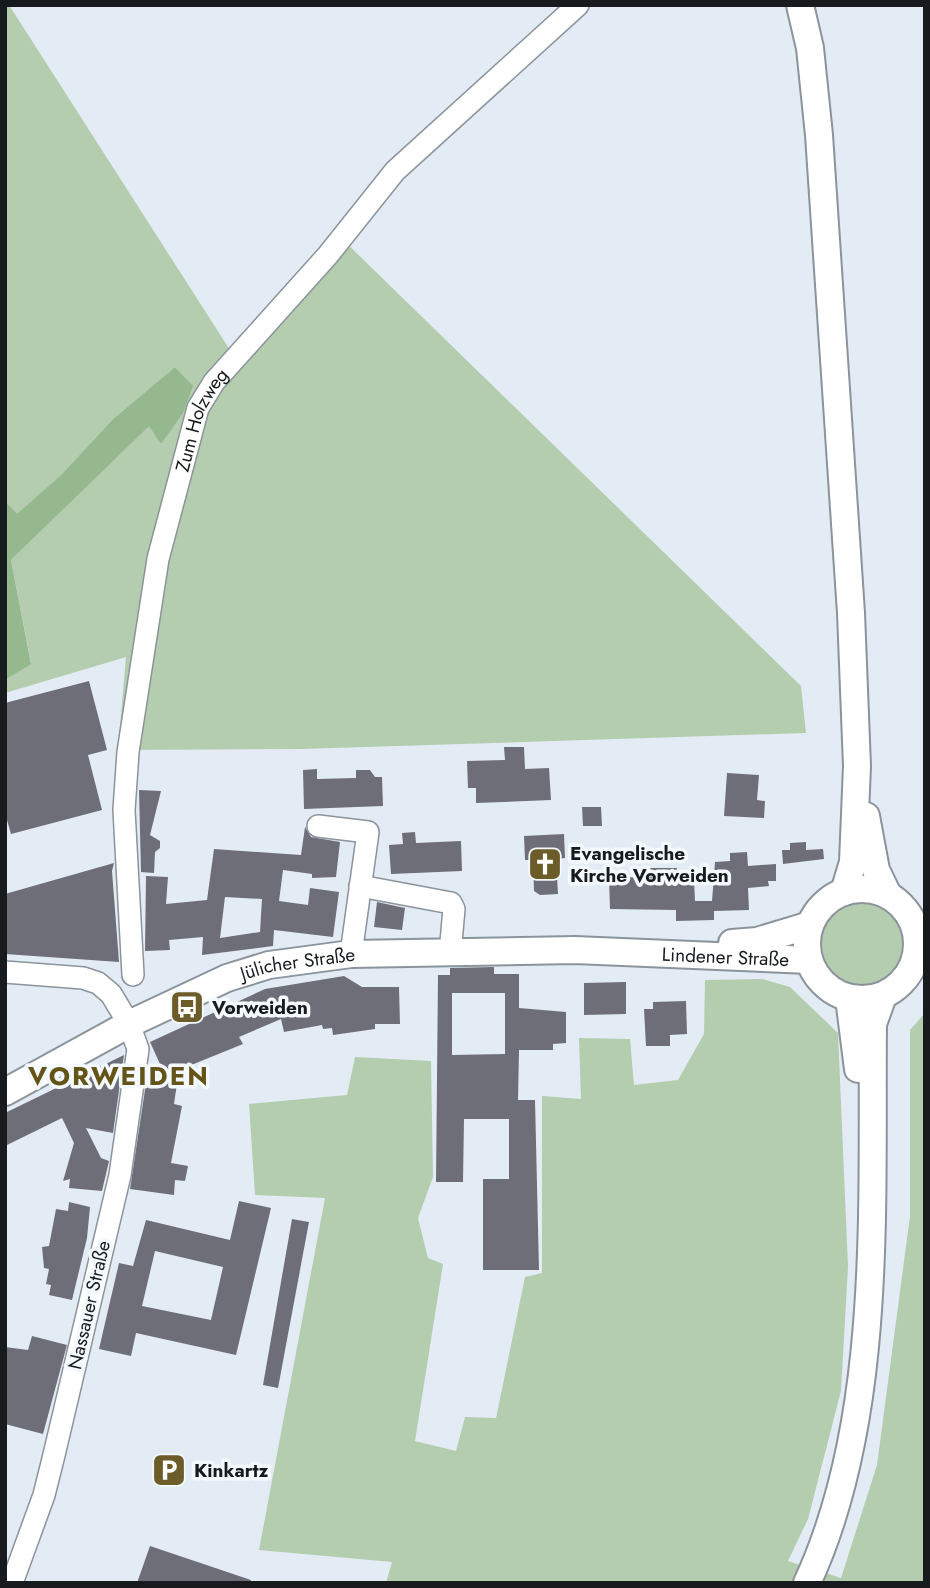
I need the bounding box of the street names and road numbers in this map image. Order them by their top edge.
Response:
street label: Zum Holzweg [168,362,234,475]
street label: Jülicher Straße [234,940,357,988]
street label: Lindener Straße [661,940,790,973]
street label: Nassauer Straße [61,1238,117,1372]

